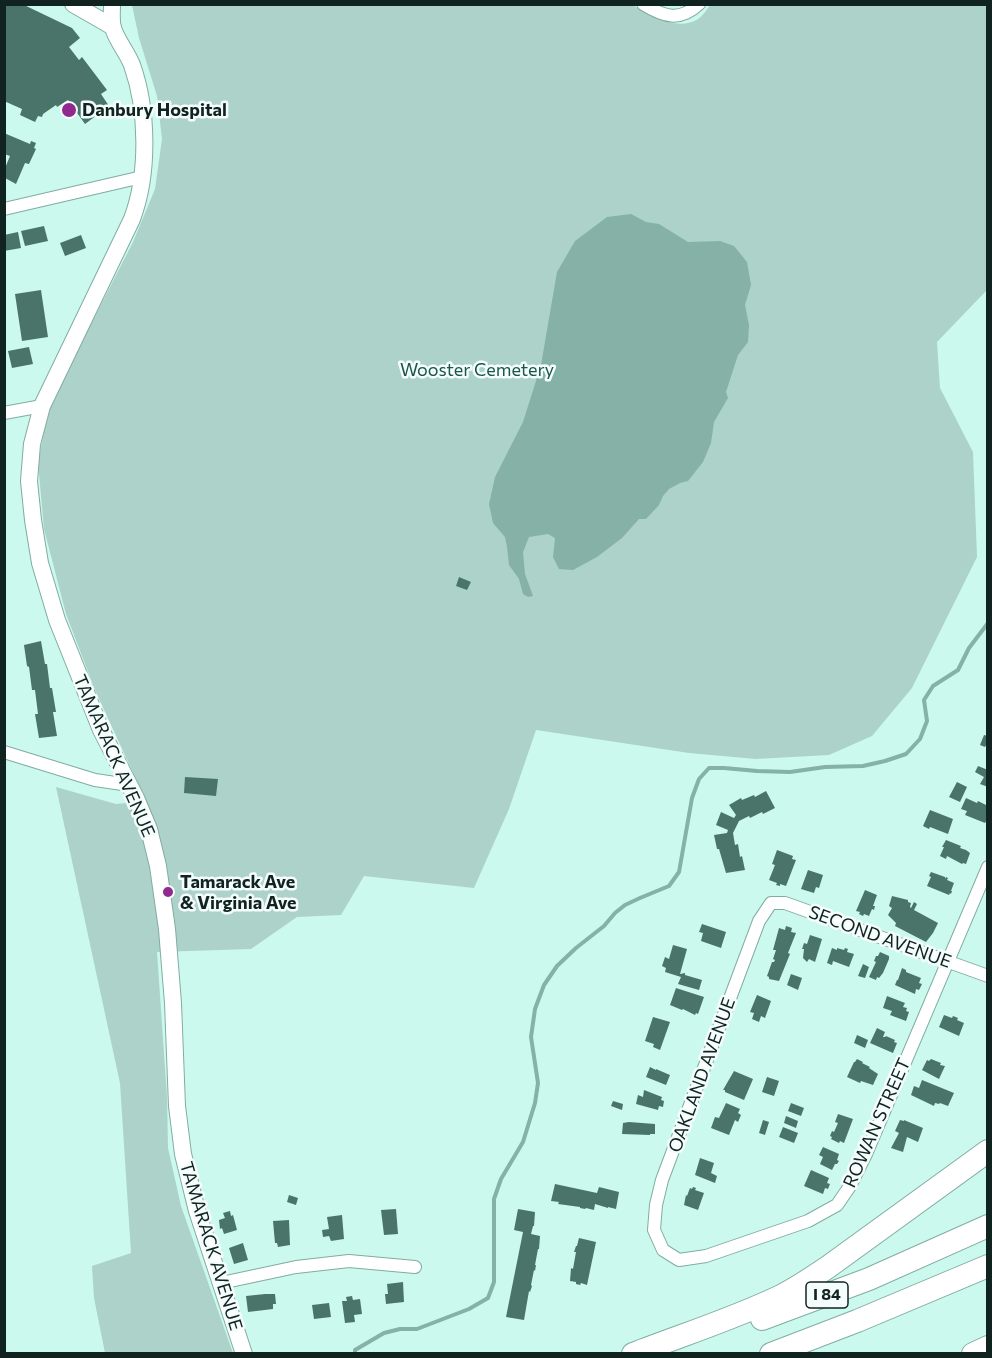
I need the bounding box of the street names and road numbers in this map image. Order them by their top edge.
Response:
street label: TAMARACK AVENUE [68,671,160,841]
street label: SECOND AVENUE [806,901,954,973]
street label: OAKLAND AVENUE [664,995,740,1155]
street label: ROWAN STREET [839,1055,915,1191]
street label: TAMARACK AVENUE [175,1159,247,1333]
road number: I 84 [806,1282,848,1308]

